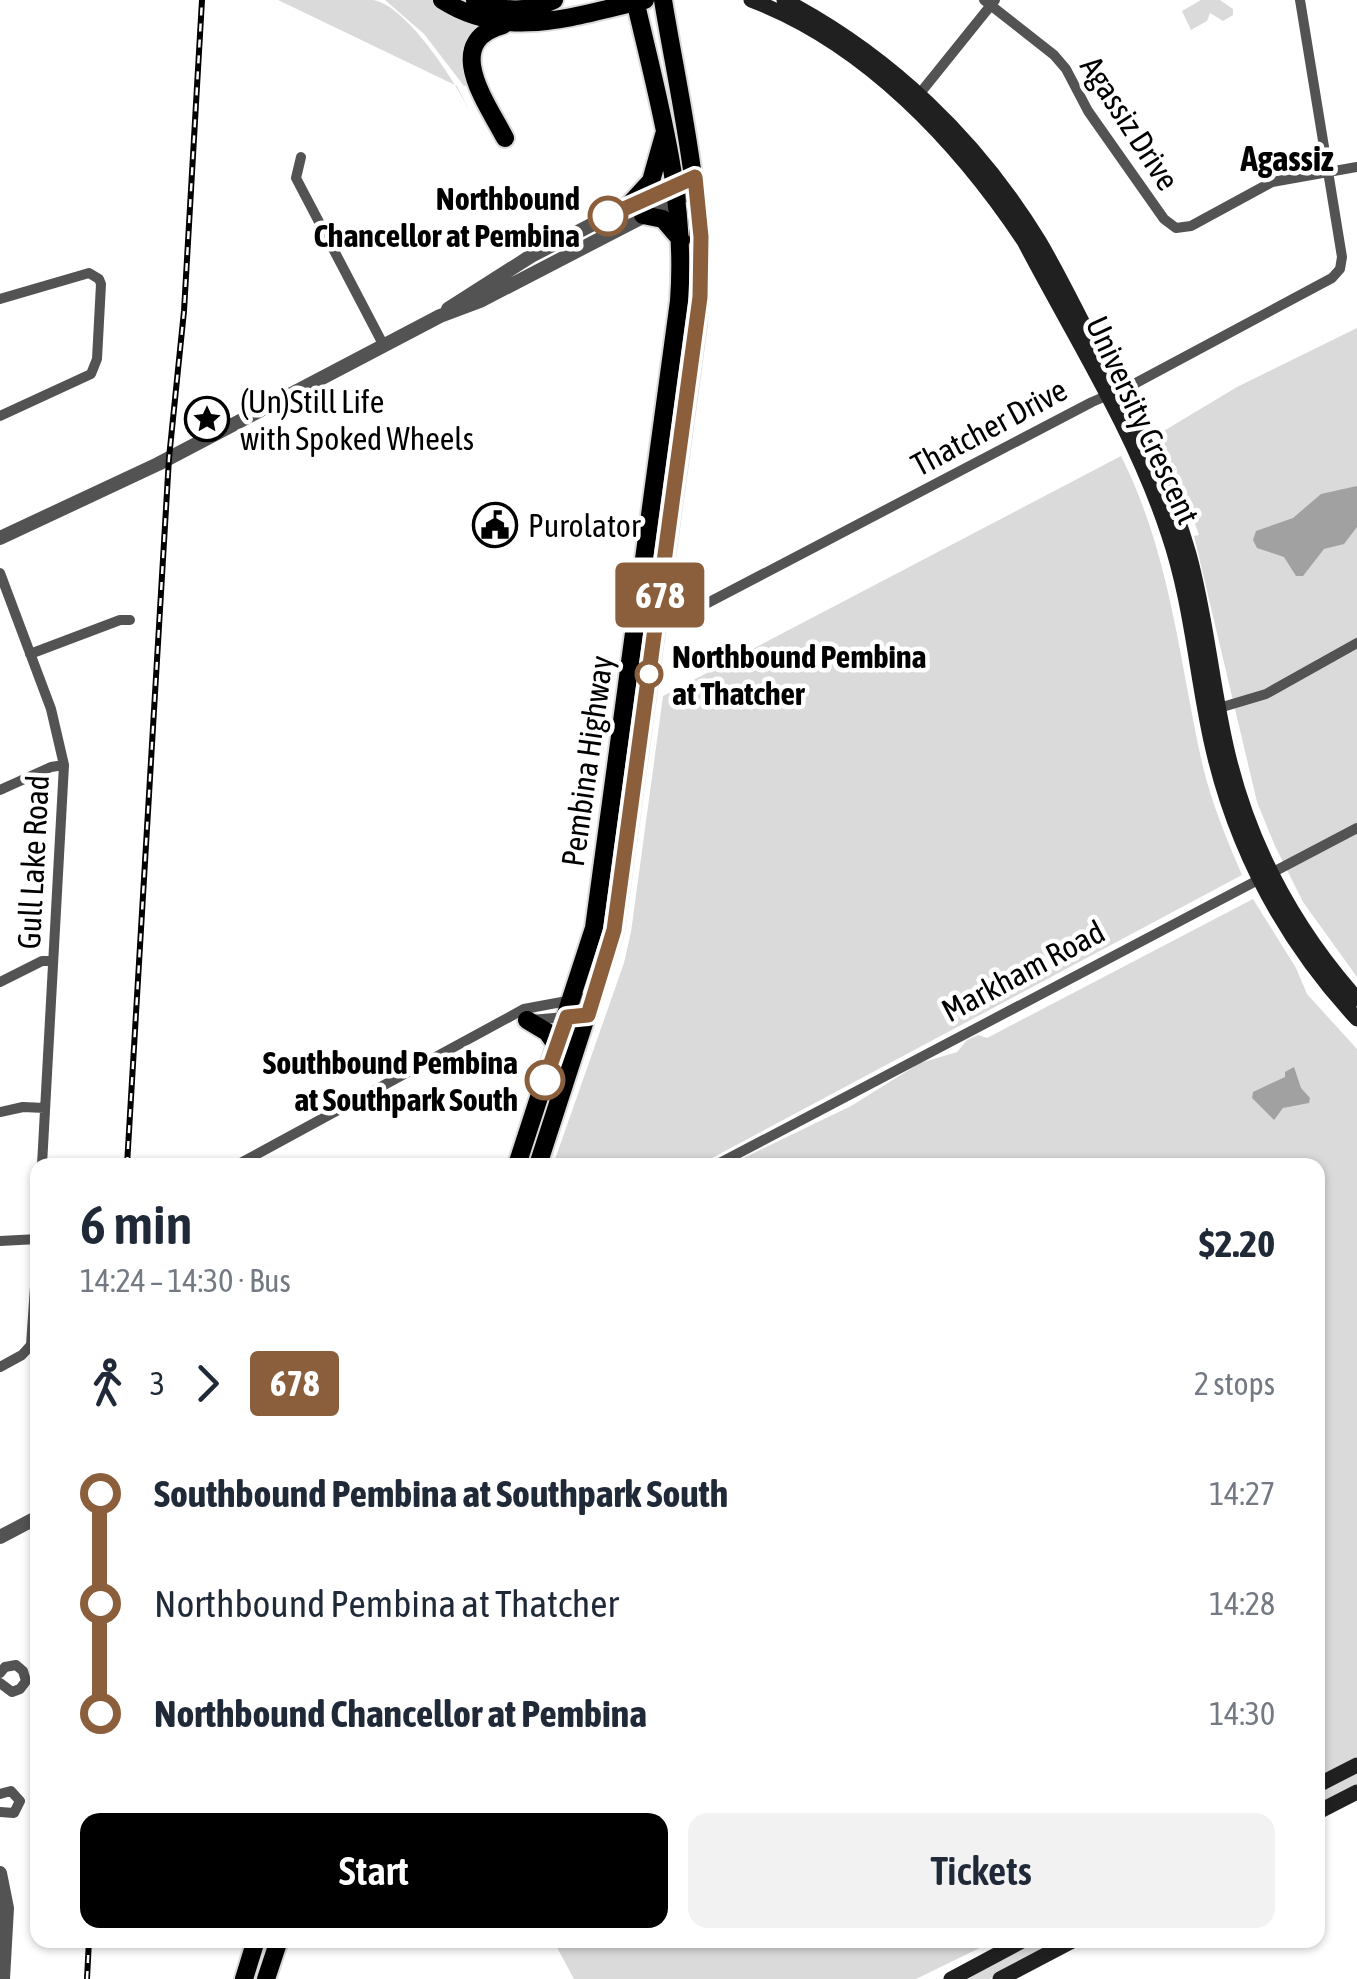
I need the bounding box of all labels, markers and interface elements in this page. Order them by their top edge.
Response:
street label: Agassiz Drive [1073,49,1187,197]
district label: Agassiz [1239,138,1334,178]
place label: Northbound Chancellor at Pembina [313,180,580,254]
marker: Northbound Chancellor at Pembina [589,197,627,235]
street label: University Crescent [1079,310,1207,530]
street label: Thatcher Drive [905,371,1073,483]
place label: (Un)Still Life with Spoked Wheels [240,383,474,457]
place icon: (Un)Still Life with Spoked Wheels [184,396,230,442]
public building icon: Purolator [472,502,518,548]
place label: Purolator [528,507,641,544]
line badge: 678 [602,562,718,628]
text: 678 [635,575,685,615]
place label: Northbound Pembina at Thatcher [672,638,926,712]
street label: Pembina Highway [554,653,620,869]
marker: Northbound Pembina at Thatcher [636,661,662,687]
street label: Gull Lake Road [10,774,56,950]
street label: Markham Road [935,913,1111,1029]
place label: Southbound Pembina at Southpark South [263,1044,518,1118]
marker: Southbound Pembina at Southpark South [526,1061,564,1099]
text: 6 min [80,1193,192,1256]
text: $2.20 [1199,1222,1275,1265]
text: 14:24 – 14:30 · Bus [80,1262,291,1299]
icon: walk [80,1356,135,1411]
icon: forward [180,1356,235,1411]
text: 678 [270,1363,319,1403]
text: 3 [150,1365,165,1402]
text: 2 stops [1194,1365,1275,1402]
text: Southbound Pembina at Southpark South [154,1472,728,1515]
text: 14:27 [1209,1475,1275,1512]
text: Northbound Pembina at Thatcher [154,1582,619,1625]
text: 14:28 [1209,1585,1275,1622]
text: Northbound Chancellor at Pembina [154,1692,647,1735]
text: 14:30 [1209,1695,1275,1732]
button: Start [80,1813,668,1928]
button: Tickets [688,1813,1275,1928]

